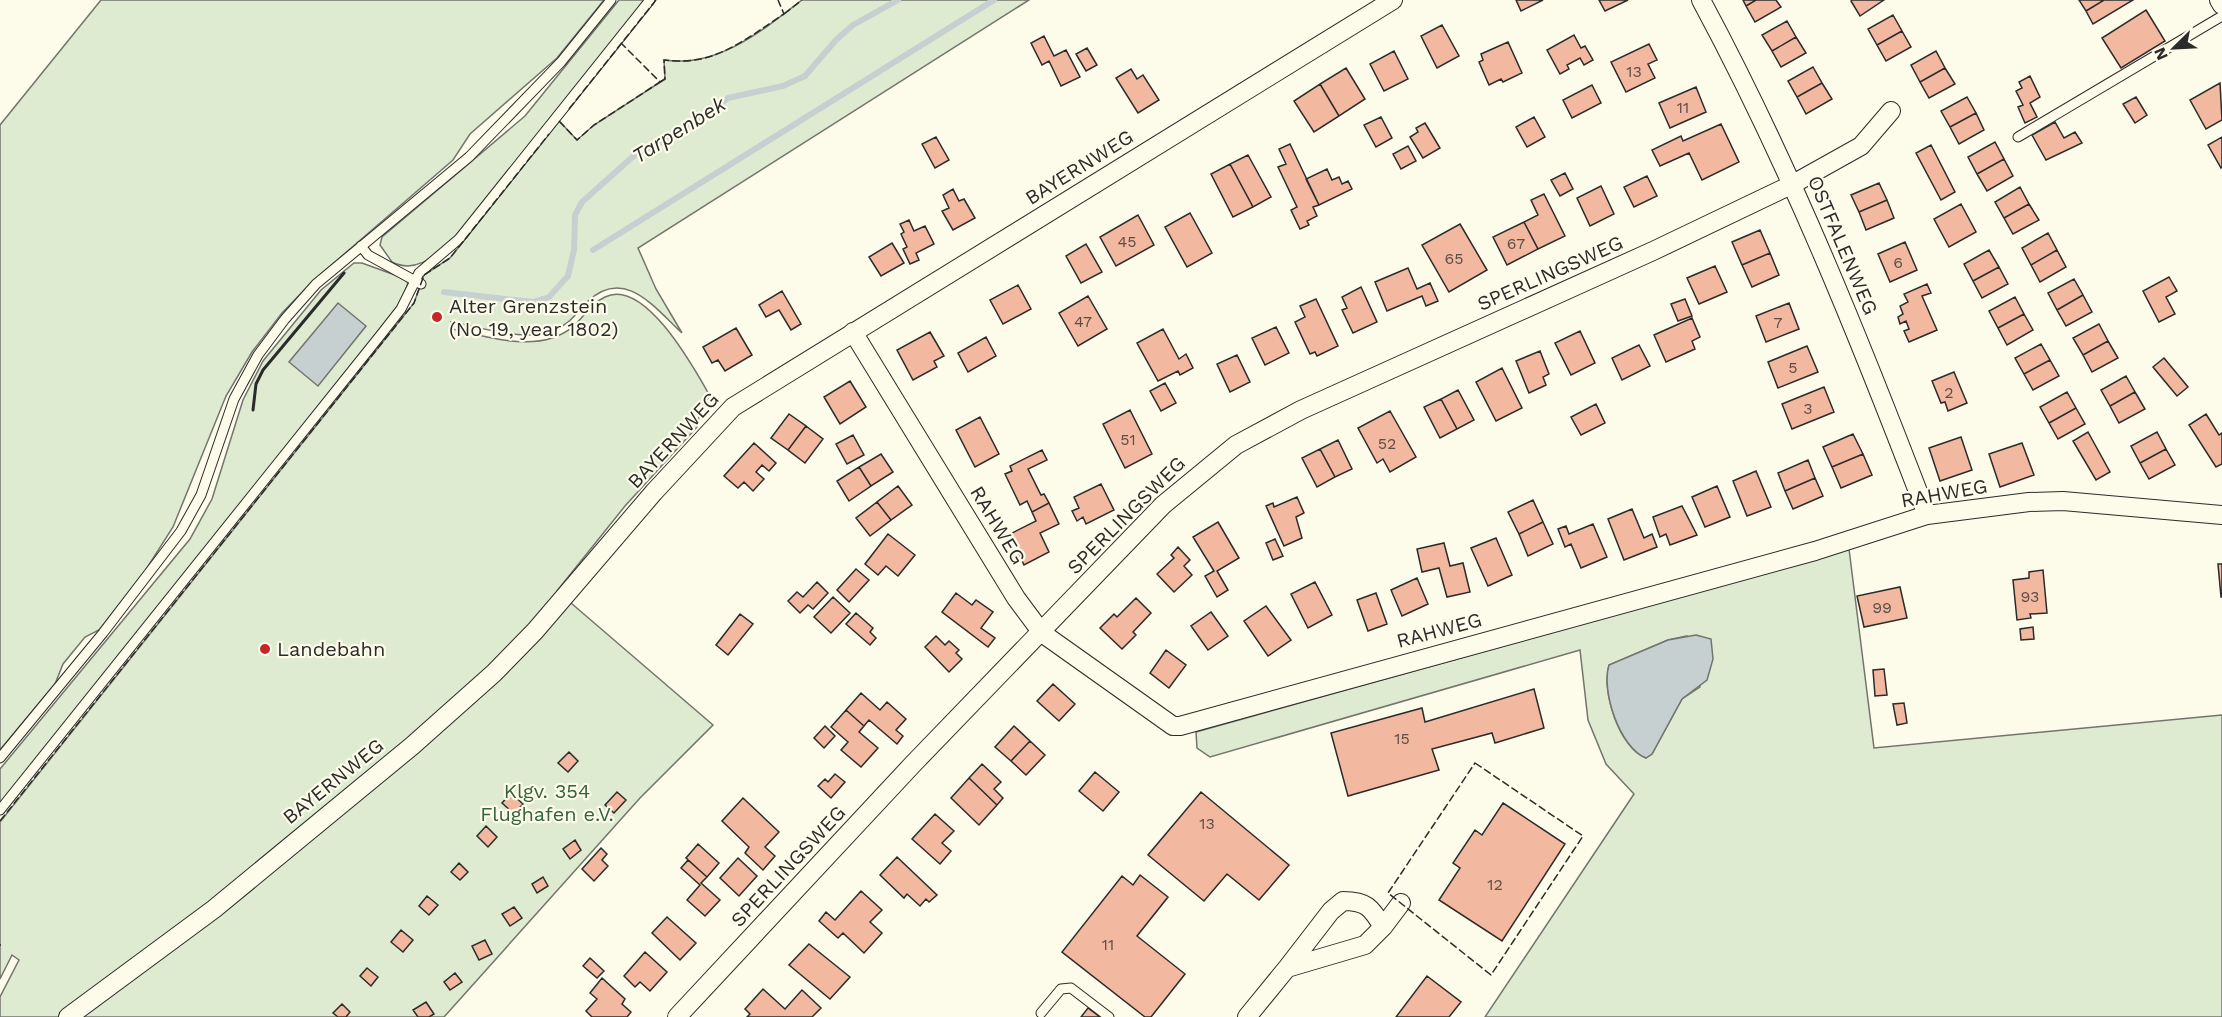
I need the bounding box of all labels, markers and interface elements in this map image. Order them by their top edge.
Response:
north arrow [2144,18,2204,78]
text: N [2150,45,2172,63]
house number: 13 [1626,62,1642,81]
water label: Tarpenbek [627,91,731,168]
house number: 11 [1677,98,1689,117]
street label: BAYERNWEG [1021,124,1137,210]
street label: OSTFALENWEG [1803,172,1883,318]
street label: SPERLINGSWEG [1473,230,1627,316]
house number: 45 [1117,232,1137,251]
house number: 67 [1507,234,1525,253]
house number: 65 [1444,249,1464,268]
house number: 6 [1893,253,1903,272]
place label: Alter Grenzstein (No 19, year 1802) [449,294,618,341]
marker: Alter Grenzstein (No 19, year 1802) [430,310,444,324]
house number: 47 [1074,312,1092,331]
house number: 7 [1774,313,1783,332]
house number: 5 [1788,358,1798,377]
house number: 2 [1944,383,1954,402]
street label: BAYERNWEG [622,387,724,493]
house number: 3 [1803,399,1813,418]
house number: 51 [1120,430,1136,449]
house number: 52 [1378,434,1396,453]
street label: SPERLINGSWEG [1062,451,1190,579]
street label: RAHWEG [1899,474,1989,512]
street label: RAHWEG [965,481,1031,569]
house number: 93 [2021,587,2039,606]
house number: 99 [1872,598,1892,617]
street label: RAHWEG [1394,607,1484,653]
place label: Landebahn [277,637,385,661]
marker: Landebahn [258,642,272,656]
house number: 15 [1394,729,1410,748]
street label: BAYERNWEG [278,733,388,829]
park label: Klgv. 354 Flughafen e.V. [480,779,614,826]
street label: SPERLINGSWEG [726,800,850,932]
house number: 13 [1199,814,1215,833]
house number: 12 [1487,875,1503,894]
house number: 11 [1102,935,1114,954]

